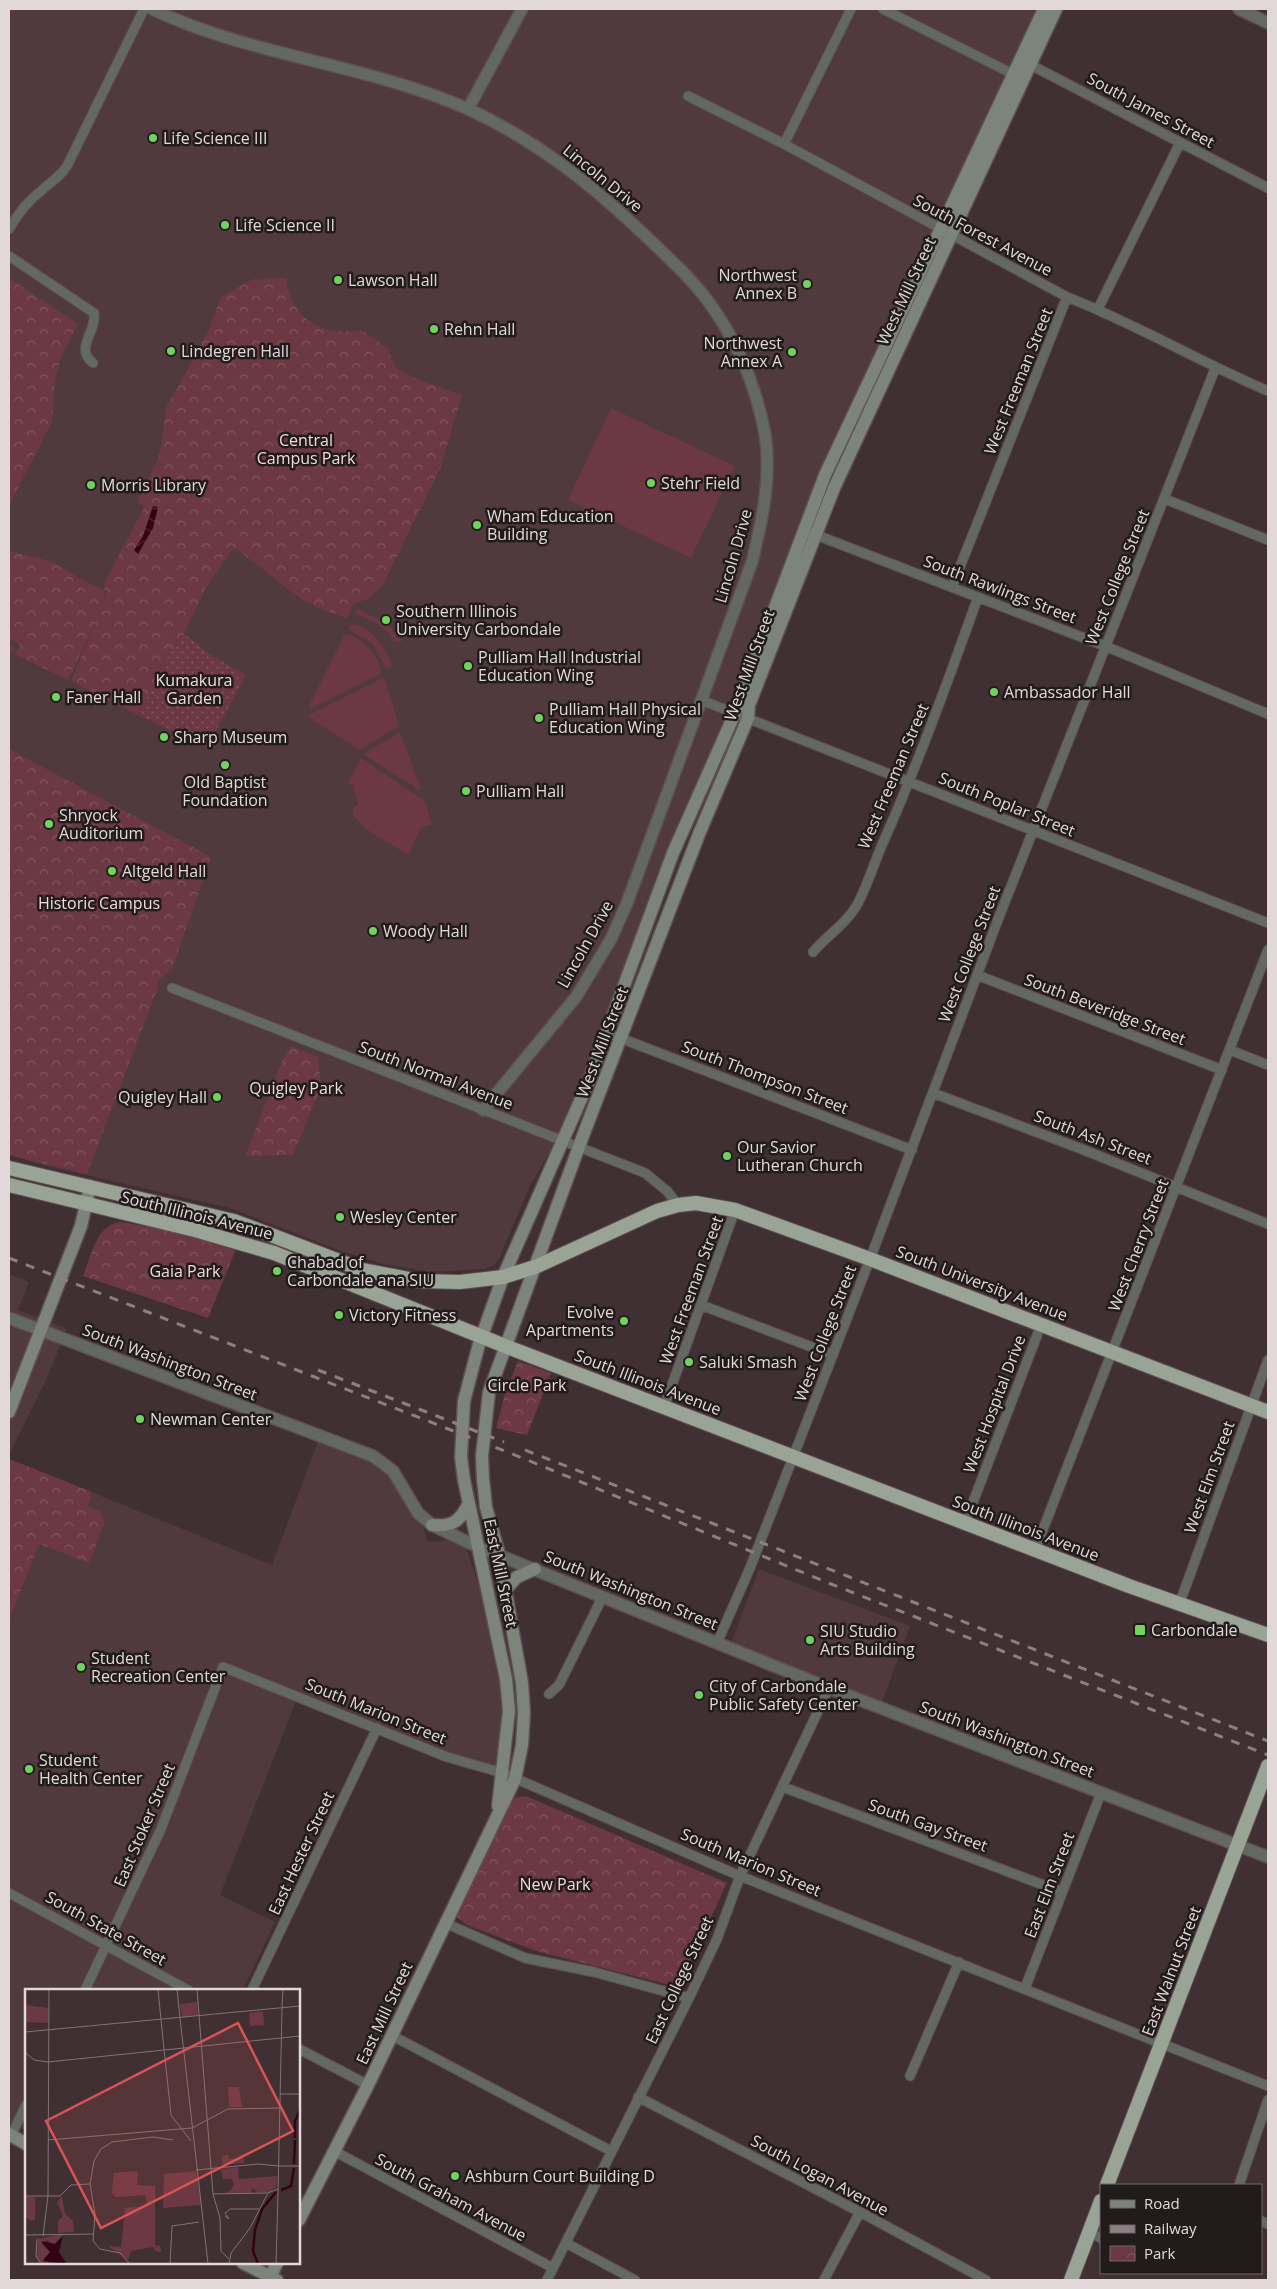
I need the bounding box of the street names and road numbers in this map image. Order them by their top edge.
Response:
street label: South James Street [1083,67,1219,153]
street label: Lincoln Drive [559,139,647,217]
street label: South Forest Avenue [910,189,1056,281]
street label: West Mill Street [871,233,941,348]
street label: West Freeman Street [979,304,1058,458]
street label: Lincoln Drive [709,506,757,605]
street label: West College Street [1080,506,1154,648]
street label: South Rawlings Street [920,550,1080,628]
street label: West Mill Street [719,606,779,724]
street label: West Freeman Street [852,699,934,852]
street label: South Poplar Street [936,767,1079,842]
street label: West College Street [933,882,1005,1025]
street label: Lincoln Drive [552,896,618,992]
street label: South Beveridge Street [1021,968,1189,1050]
street label: West Mill Street [571,983,633,1100]
street label: South Normal Avenue [356,1035,516,1115]
street label: South Thompson Street [679,1035,852,1119]
street label: South Ash Street [1031,1104,1155,1170]
street label: West Cherry Street [1103,1175,1173,1314]
street label: South Illinois Avenue [119,1186,275,1244]
street label: West Freeman Street [654,1212,728,1367]
street label: South University Avenue [893,1240,1071,1326]
street label: West College Street [789,1261,861,1404]
street label: South Washington Street [79,1318,261,1406]
street label: West Hospital Drive [958,1332,1030,1476]
street label: South Illinois Avenue [572,1344,725,1420]
street label: West Elm Street [1179,1418,1240,1536]
street label: South Illinois Avenue [950,1490,1103,1566]
street label: East Mill Street [479,1517,523,1630]
street label: South Washington Street [541,1545,721,1635]
street label: South Marion Street [302,1673,450,1749]
street label: South Washington Street [916,1695,1098,1783]
street label: East Stoker Street [108,1760,180,1890]
street label: East Hester Street [263,1787,339,1918]
street label: South Gay Street [865,1793,991,1857]
street label: South Marion Street [678,1823,825,1902]
street label: East Elm Street [1019,1829,1079,1941]
street label: South State Street [42,1886,171,1970]
street label: East Walnut Street [1136,1903,1206,2039]
street label: East College Street [640,1912,718,2047]
street label: East Mill Street [351,1958,417,2068]
street label: South Logan Avenue [747,2129,893,2221]
street label: South Graham Avenue [372,2148,530,2246]

